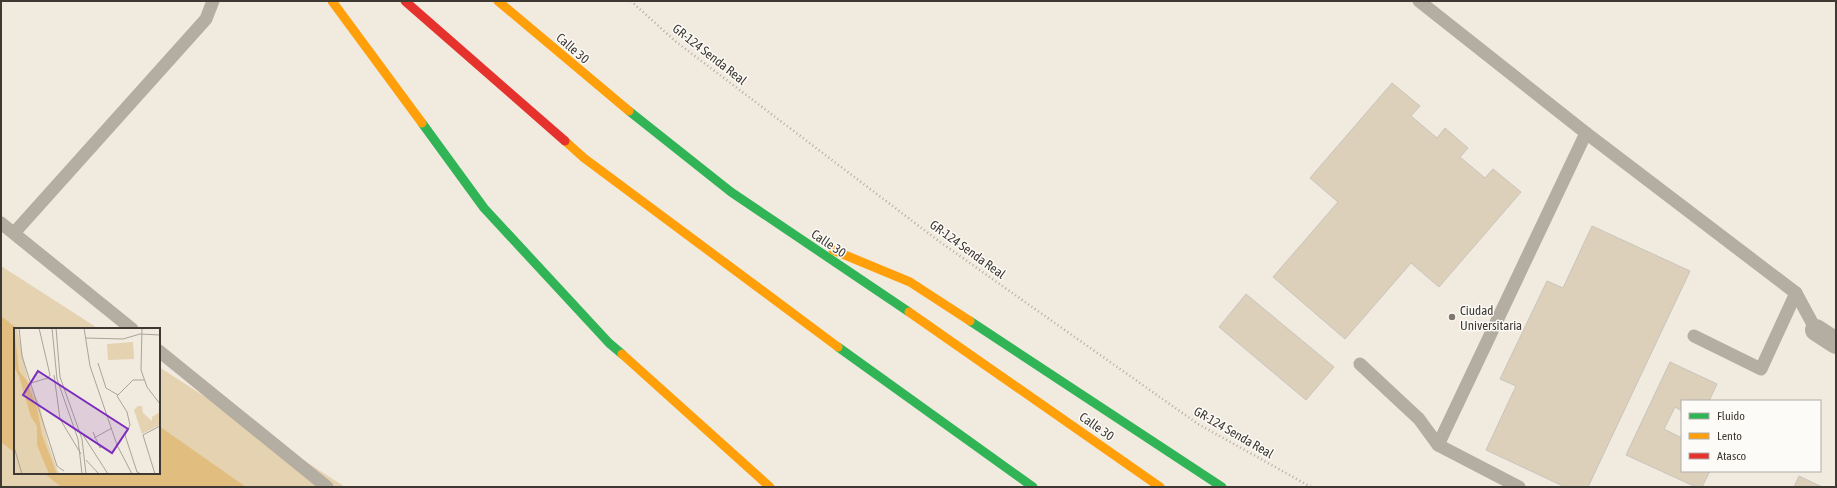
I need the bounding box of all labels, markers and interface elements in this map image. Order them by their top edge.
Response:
street label: GR-124 Senda Real [670,21,750,88]
street label: Calle 30 [553,30,592,67]
street label: GR-124 Senda Real [927,217,1009,282]
street label: Calle 30 [809,226,849,260]
place label: Ciudad Universitaria [1460,303,1522,333]
marker: Ciudad Universitaria [1447,312,1457,322]
inset map [14,328,160,474]
legend [1681,400,1821,472]
street label: GR-124 Senda Real [1191,404,1277,462]
street label: Calle 30 [1077,409,1117,444]
text: Fluido [1717,409,1745,423]
text: Lento [1717,429,1742,443]
text: Atasco [1717,449,1747,463]

